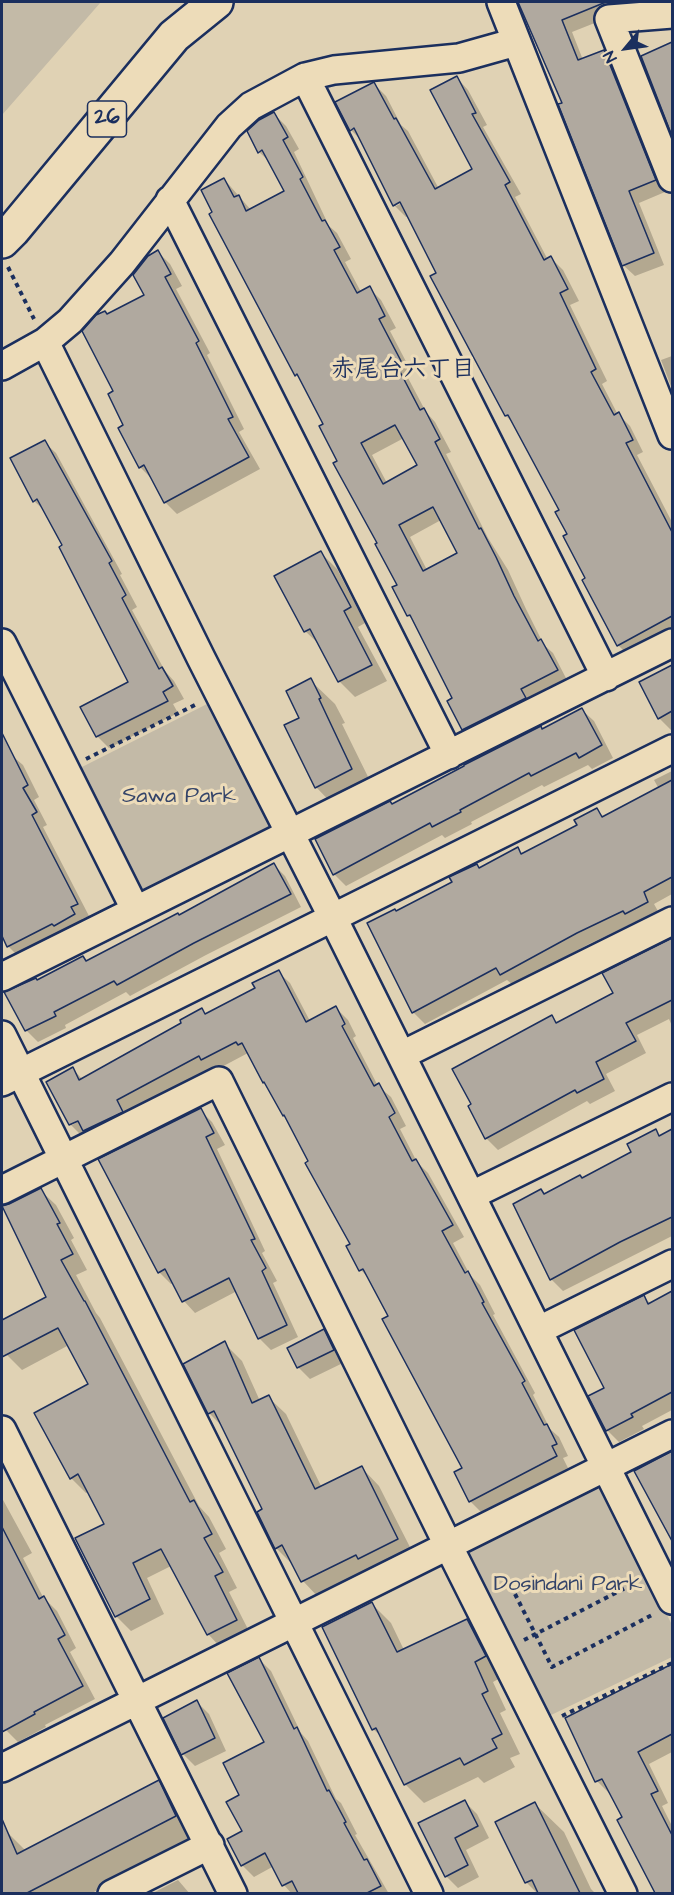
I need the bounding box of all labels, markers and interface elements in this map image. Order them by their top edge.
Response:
north arrow [596,18,656,78]
text: N [598,47,622,66]
road number: 26 [88,101,126,137]
district label: 赤尾台六丁目 [331,357,475,385]
park label: Sawa Park [122,784,236,810]
park label: Dosindani Park [494,1572,642,1598]

